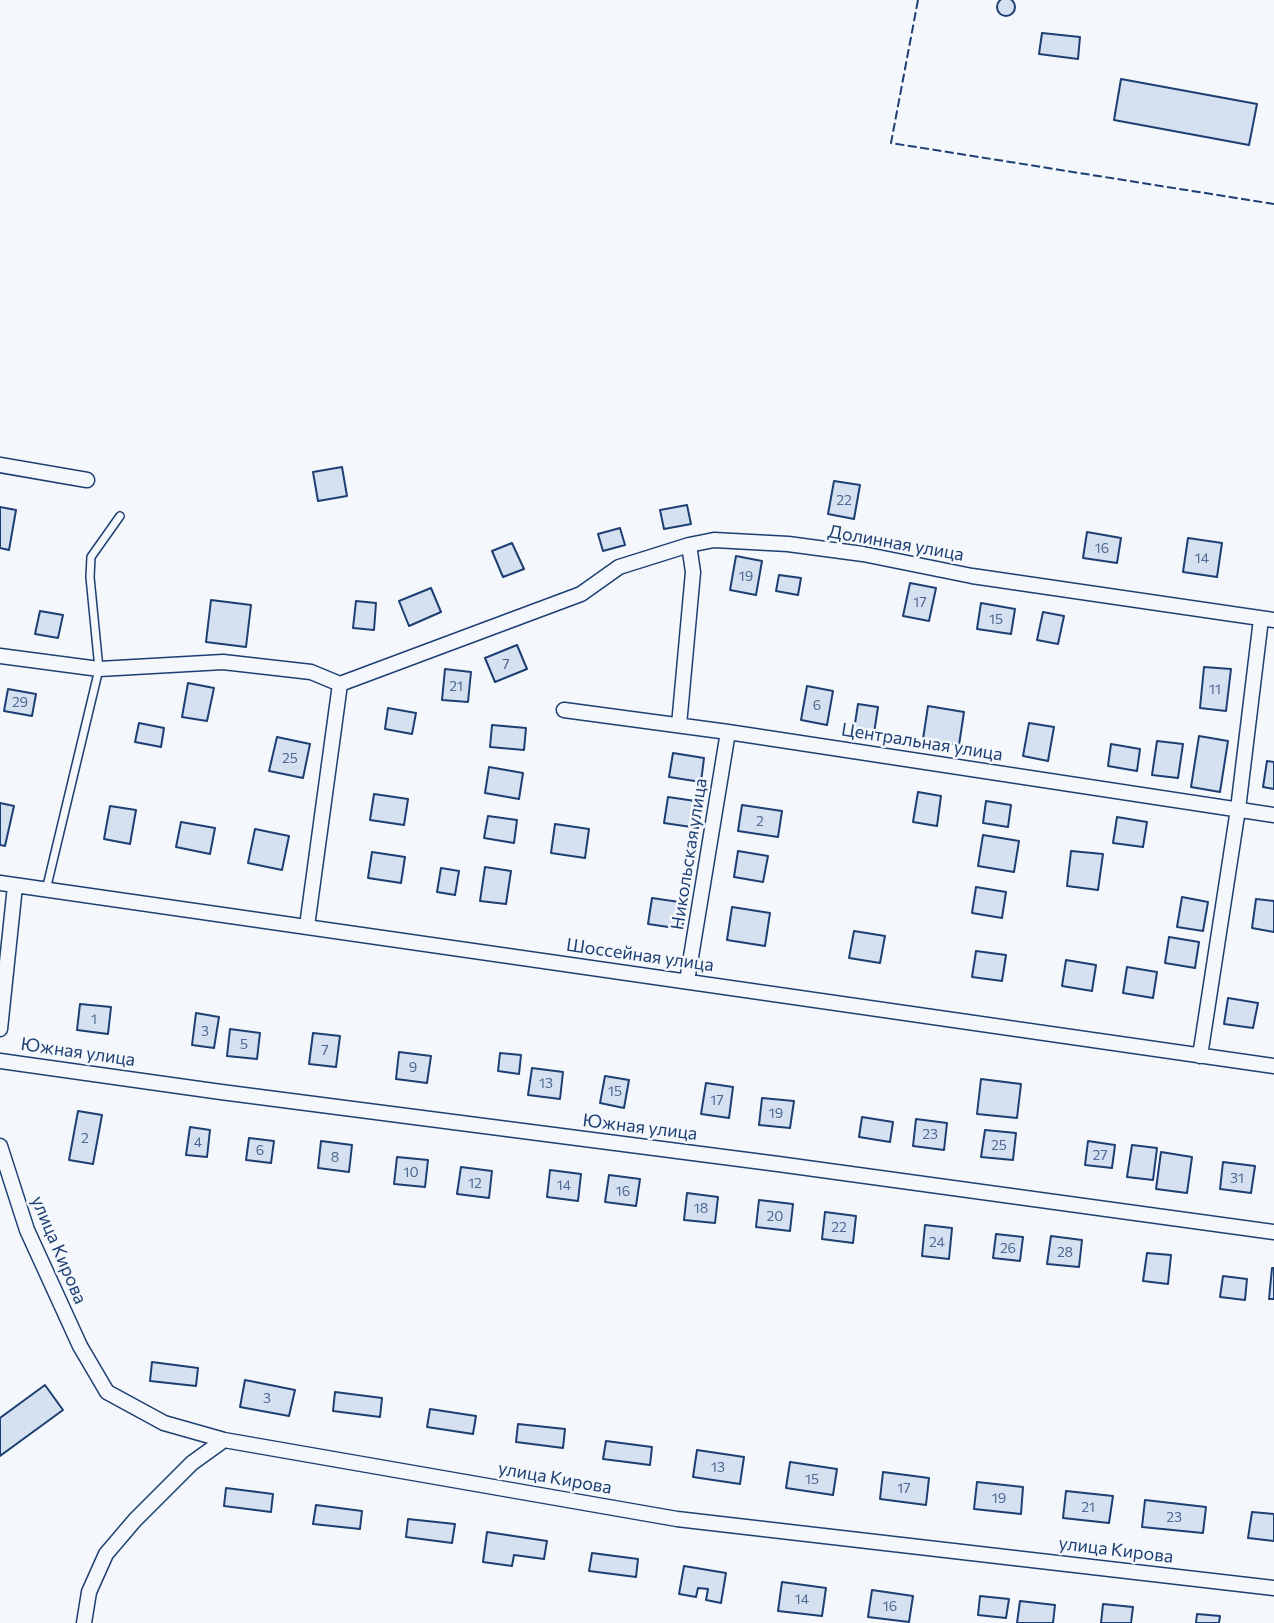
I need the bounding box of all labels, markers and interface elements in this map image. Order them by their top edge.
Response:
house number: 22 [836,492,852,508]
street label: Долинная улица [826,520,966,566]
house number: 16 [1095,540,1109,556]
house number: 14 [1195,550,1209,566]
house number: 19 [739,568,753,584]
house number: 17 [913,594,927,610]
house number: 15 [989,611,1003,627]
house number: 7 [502,656,510,672]
house number: 21 [449,678,463,694]
house number: 11 [1209,681,1221,697]
house number: 29 [12,694,28,710]
house number: 6 [813,697,821,713]
street label: Центральная улица [840,719,1004,765]
house number: 25 [282,750,298,766]
street label: Никольская улица [666,777,712,931]
house number: 2 [756,813,764,829]
street label: Шоссейная улица [565,934,715,976]
house number: 1 [91,1011,97,1027]
house number: 3 [201,1023,209,1039]
street label: Южная улица [19,1033,137,1071]
house number: 5 [240,1036,248,1052]
house number: 7 [321,1042,329,1058]
house number: 9 [409,1059,417,1075]
house number: 13 [539,1075,553,1091]
house number: 15 [608,1083,622,1099]
house number: 17 [710,1092,724,1108]
house number: 19 [769,1105,783,1121]
street label: Южная улица [581,1109,699,1145]
house number: 23 [922,1126,938,1142]
house number: 2 [81,1130,89,1146]
house number: 4 [194,1134,202,1150]
house number: 25 [991,1137,1007,1153]
house number: 6 [256,1142,264,1158]
house number: 27 [1092,1147,1108,1163]
house number: 8 [331,1149,339,1165]
house number: 10 [403,1164,419,1180]
house number: 31 [1230,1170,1244,1186]
house number: 12 [468,1175,482,1191]
house number: 14 [557,1177,571,1193]
house number: 16 [616,1183,630,1199]
street label: улица Кирова [27,1193,91,1307]
house number: 18 [694,1200,708,1216]
house number: 20 [767,1208,783,1224]
house number: 22 [831,1219,847,1235]
house number: 24 [929,1234,945,1250]
house number: 26 [1000,1240,1016,1256]
house number: 28 [1057,1244,1073,1260]
house number: 3 [263,1390,271,1406]
street label: улица Кирова [496,1457,614,1499]
house number: 13 [711,1459,725,1475]
house number: 15 [805,1471,819,1487]
house number: 17 [897,1480,911,1496]
house number: 19 [992,1490,1006,1506]
house number: 21 [1081,1499,1095,1515]
house number: 23 [1166,1509,1182,1525]
street label: улица Кирова [1057,1532,1175,1568]
house number: 14 [795,1591,809,1607]
house number: 16 [883,1598,897,1614]

